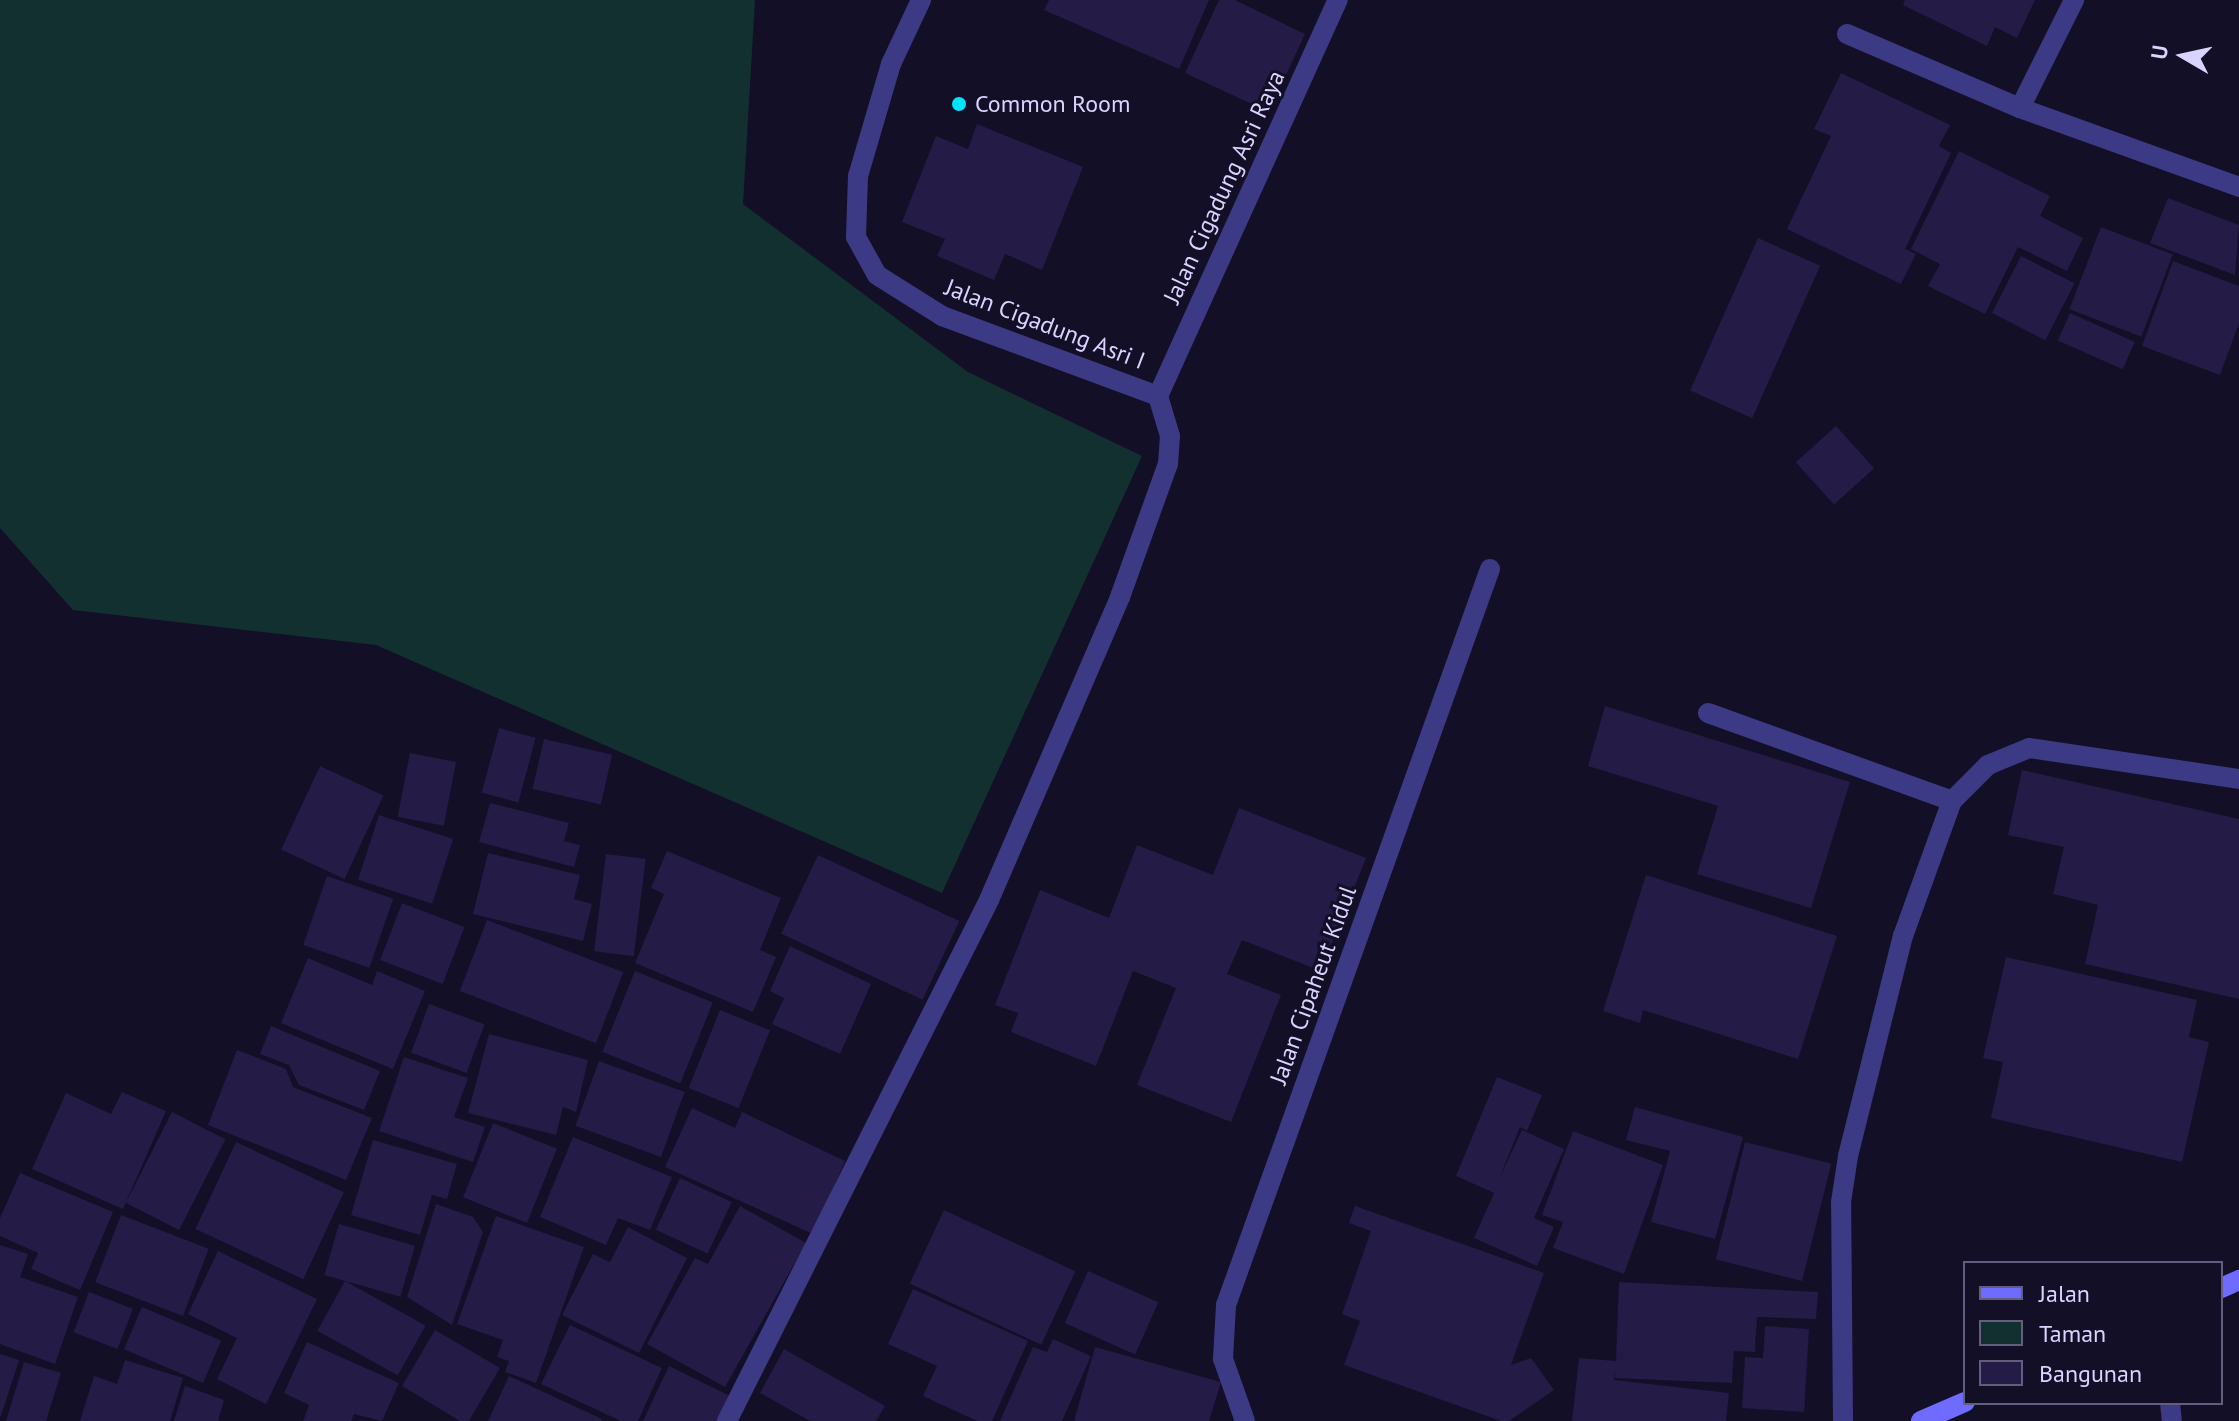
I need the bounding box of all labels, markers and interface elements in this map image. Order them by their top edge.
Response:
north arrow [2143,16,2223,96]
text: U [2144,43,2174,61]
street label: Jalan Cigadung Asri Raya [1157,65,1291,309]
place label: Common Room [975,90,1130,118]
marker: Common Room [950,95,968,113]
street label: Jalan Cigadung Asri I [941,272,1149,376]
street label: Jalan Cipaheut Kidul [1264,882,1362,1088]
legend [1963,1261,2223,1405]
text: Jalan [2039,1278,2090,1309]
text: Taman [2039,1318,2106,1349]
text: Bangunan [2039,1358,2142,1389]

